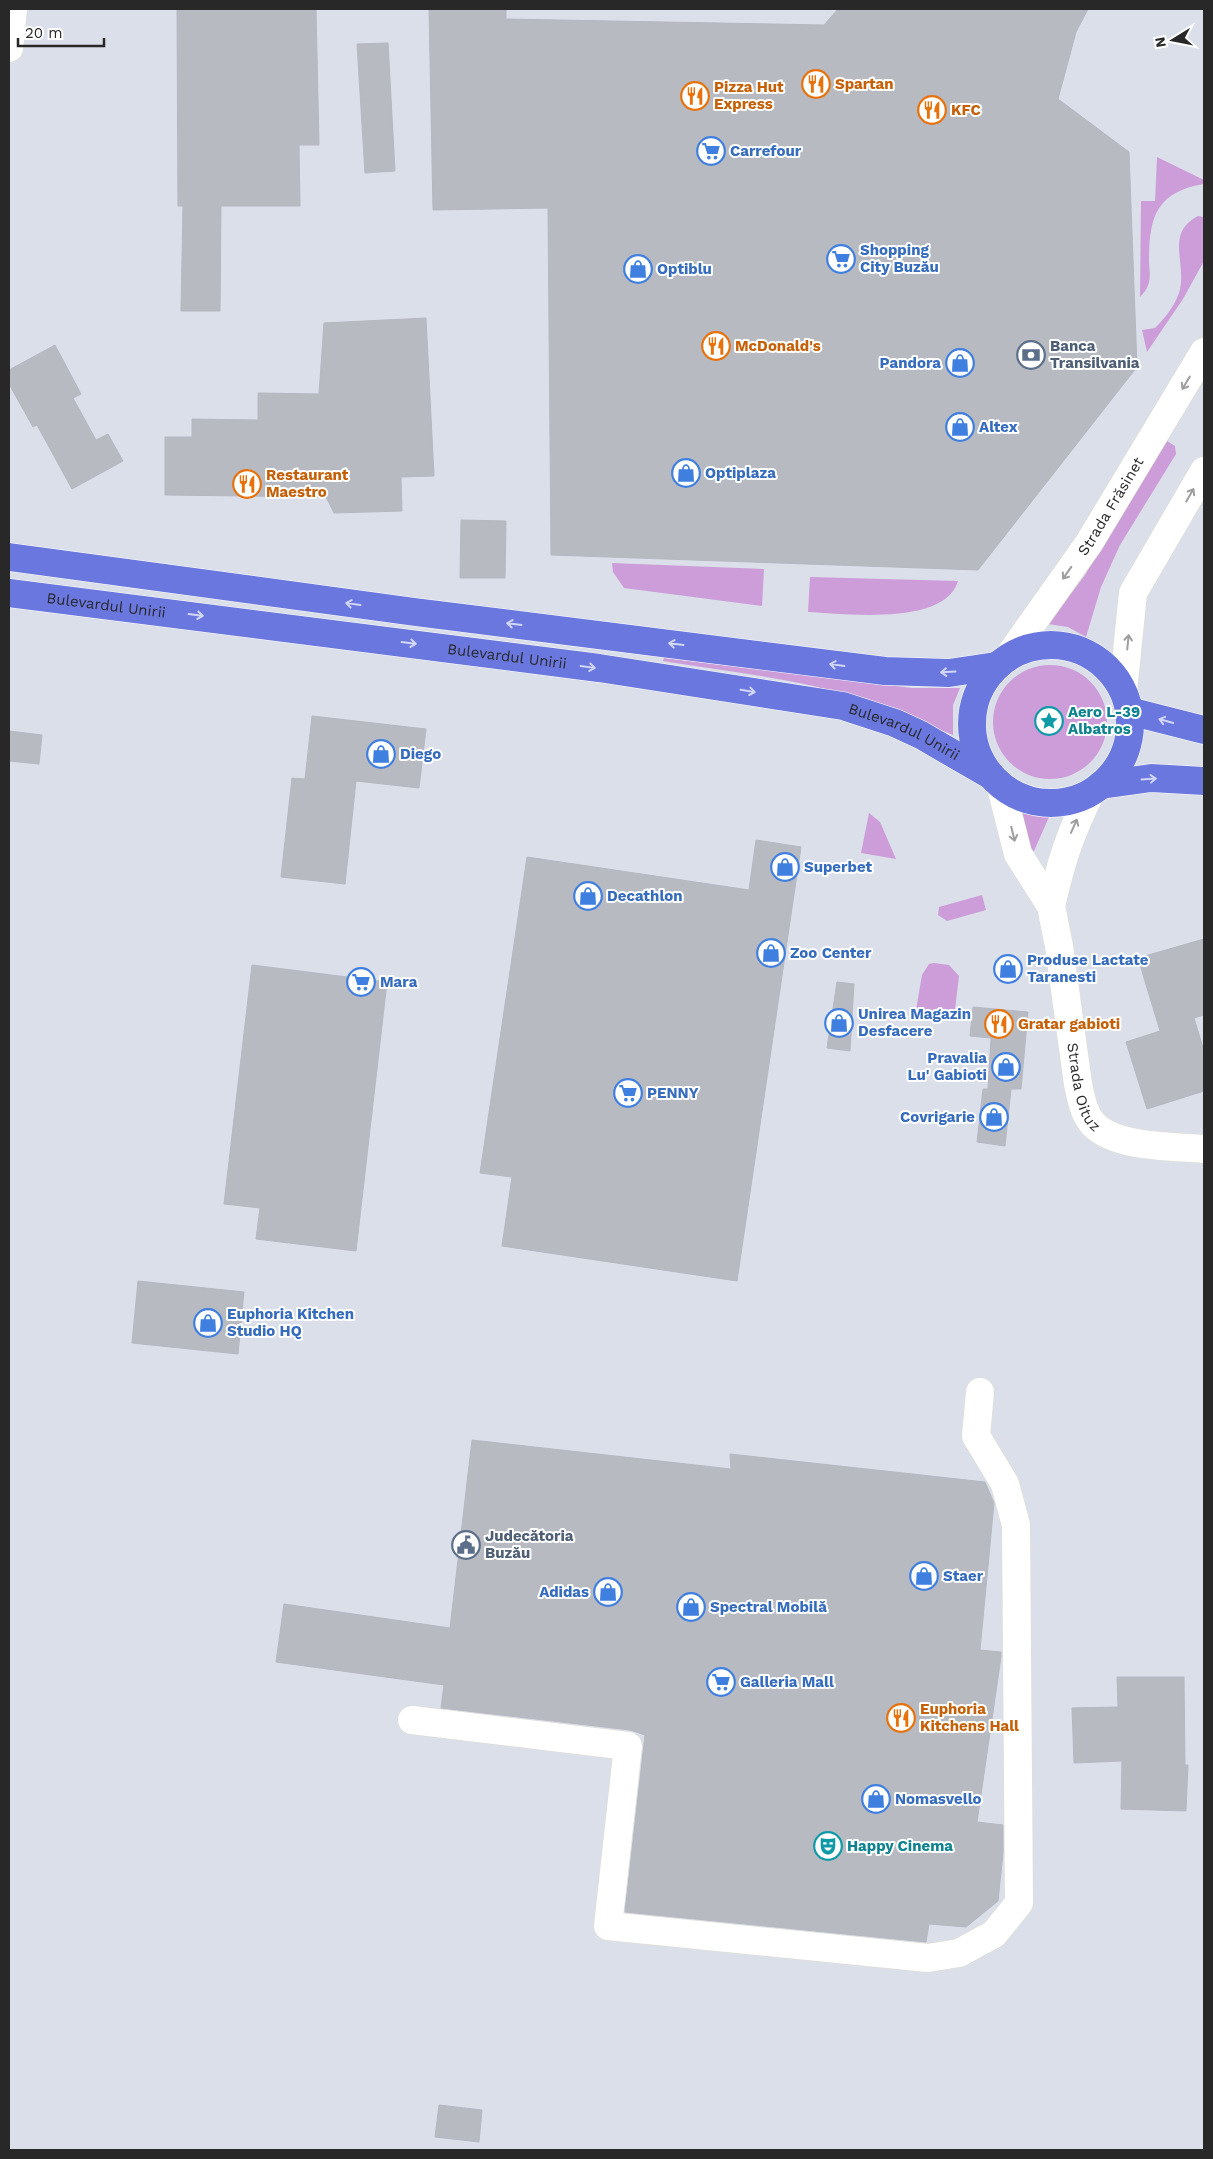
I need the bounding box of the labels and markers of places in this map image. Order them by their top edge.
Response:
restaurant icon: Spartan [801,69,831,99]
place label: Spartan [835,75,894,93]
place label: Pizza Hut Express [714,78,784,113]
restaurant icon: Pizza Hut Express [680,81,710,111]
restaurant icon: KFC [917,95,947,125]
place label: KFC [951,101,981,119]
supermarket icon: Carrefour [696,136,726,166]
place label: Carrefour [730,142,802,160]
place label: Shopping City Buzău [860,241,939,276]
supermarket icon: Shopping City Buzău [826,244,856,274]
shop icon: Optiblu [623,254,653,284]
place label: Optiblu [657,260,712,278]
restaurant icon: McDonald's [701,331,731,361]
place label: McDonald's [735,337,821,355]
place label: Banca Transilvania [1050,337,1140,372]
bank icon: Banca Transilvania [1016,340,1046,370]
shop icon: Pandora [945,348,975,378]
place label: Pandora [880,354,941,372]
shop icon: Altex [945,412,975,442]
place label: Altex [979,418,1018,436]
shop icon: Optiplaza [671,458,701,488]
place label: Optiplaza [705,464,776,482]
place label: Restaurant Maestro [266,466,349,501]
restaurant icon: Restaurant Maestro [232,469,262,499]
place label: Aero L-39 Albatros [1068,703,1140,738]
place icon: Aero L-39 Albatros [1034,706,1064,736]
shop icon: Diego [366,739,396,769]
place label: Diego [400,745,441,763]
shop icon: Superbet [770,852,800,882]
place label: Superbet [804,858,872,876]
shop icon: Decathlon [573,881,603,911]
place label: Decathlon [607,887,683,905]
shop icon: Zoo Center [756,938,786,968]
place label: Zoo Center [790,944,872,962]
place label: Produse Lactate Taranesti [1027,951,1149,986]
shop icon: Produse Lactate Taranesti [993,954,1023,984]
supermarket icon: Mara [346,967,376,997]
place label: Mara [380,973,418,991]
place label: Unirea Magazin Desfacere [858,1005,971,1040]
shop icon: Unirea Magazin Desfacere [824,1008,854,1038]
restaurant icon: Gratar gabioti [984,1009,1014,1039]
place label: Gratar gabioti [1018,1015,1120,1033]
place label: Pravalia Lu' Gabioti [908,1049,987,1084]
shop icon: Pravalia Lu' Gabioti [991,1052,1021,1082]
supermarket icon: PENNY [613,1078,643,1108]
place label: PENNY [647,1084,699,1102]
shop icon: Covrigarie [979,1102,1009,1132]
place label: Covrigarie [900,1108,975,1126]
place label: Euphoria Kitchen Studio HQ [227,1305,354,1340]
shop icon: Euphoria Kitchen Studio HQ [193,1308,223,1338]
place label: Judecătoria Buzău [485,1527,574,1562]
public building icon: Judecătoria Buzău [451,1530,481,1560]
shop icon: Staer [909,1561,939,1591]
place label: Staer [943,1567,984,1585]
shop icon: Adidas [593,1577,623,1607]
place label: Adidas [539,1583,589,1601]
shop icon: Spectral Mobilă [676,1592,706,1622]
place label: Spectral Mobilă [710,1598,827,1616]
supermarket icon: Galleria Mall [706,1667,736,1697]
place label: Galleria Mall [740,1673,834,1691]
place label: Euphoria Kitchens Hall [920,1700,1019,1735]
restaurant icon: Euphoria Kitchens Hall [886,1703,916,1733]
shop icon: Nomasvello [861,1784,891,1814]
place label: Nomasvello [895,1790,982,1808]
theatre icon: Happy Cinema [813,1831,843,1861]
place label: Happy Cinema [847,1837,953,1855]

